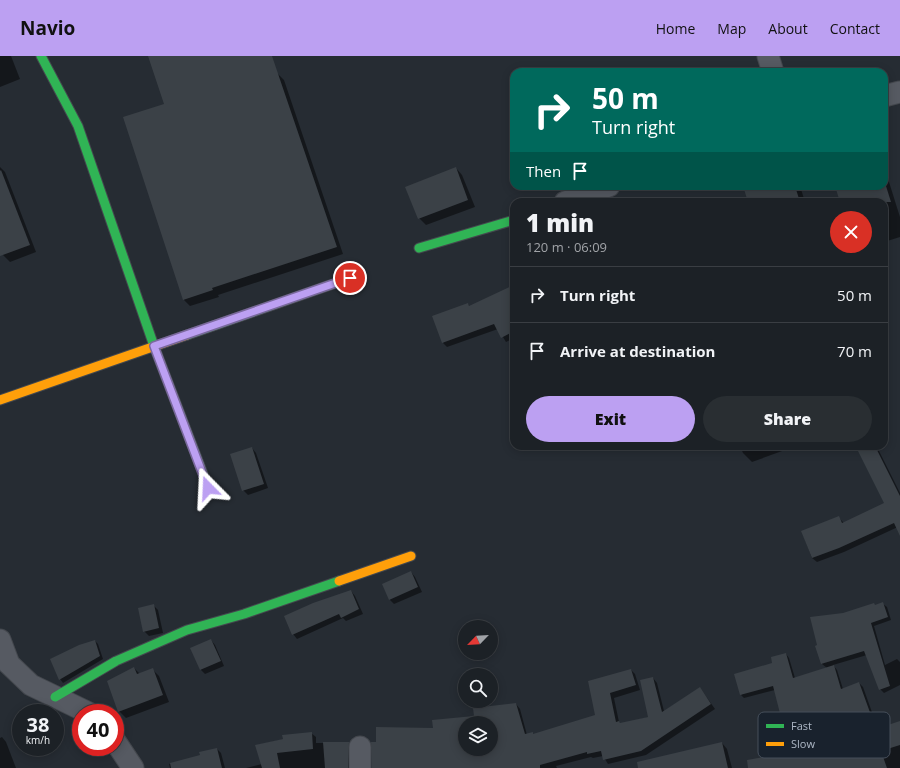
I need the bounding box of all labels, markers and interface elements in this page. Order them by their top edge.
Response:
text: Navio [20,15,75,41]
text: Home [656,19,695,38]
text: Map [717,19,746,38]
text: About [768,19,808,38]
text: Contact [830,19,880,38]
text: 50 m [592,79,659,117]
icon: right [526,84,578,136]
text: Turn right [592,115,675,139]
icon: arrive [569,160,591,182]
text: Then [526,161,561,181]
text: 1 min [526,206,594,239]
button: close [830,211,872,253]
text: 120 m · 06:09 [526,238,607,256]
pin [333,261,367,295]
icon: arrive [339,267,361,289]
icon: right [526,284,548,306]
text: Turn right [560,285,635,305]
text: 50 m [837,285,872,305]
icon: arrive [526,340,548,362]
text: Arrive at destination [560,341,715,361]
text: 70 m [837,341,872,361]
button: Exit [526,396,695,442]
button: Share [703,396,872,442]
position arrow [187,467,229,509]
north arrow [458,620,498,660]
map controls [458,620,498,756]
button: search [458,668,498,708]
speed limit sign: 40 [72,704,124,756]
text: 38 [27,711,49,738]
legend [758,712,890,758]
button: layers [458,716,498,756]
text: Fast [791,718,812,733]
text: km/h [26,733,50,747]
text: Slow [791,736,815,751]

